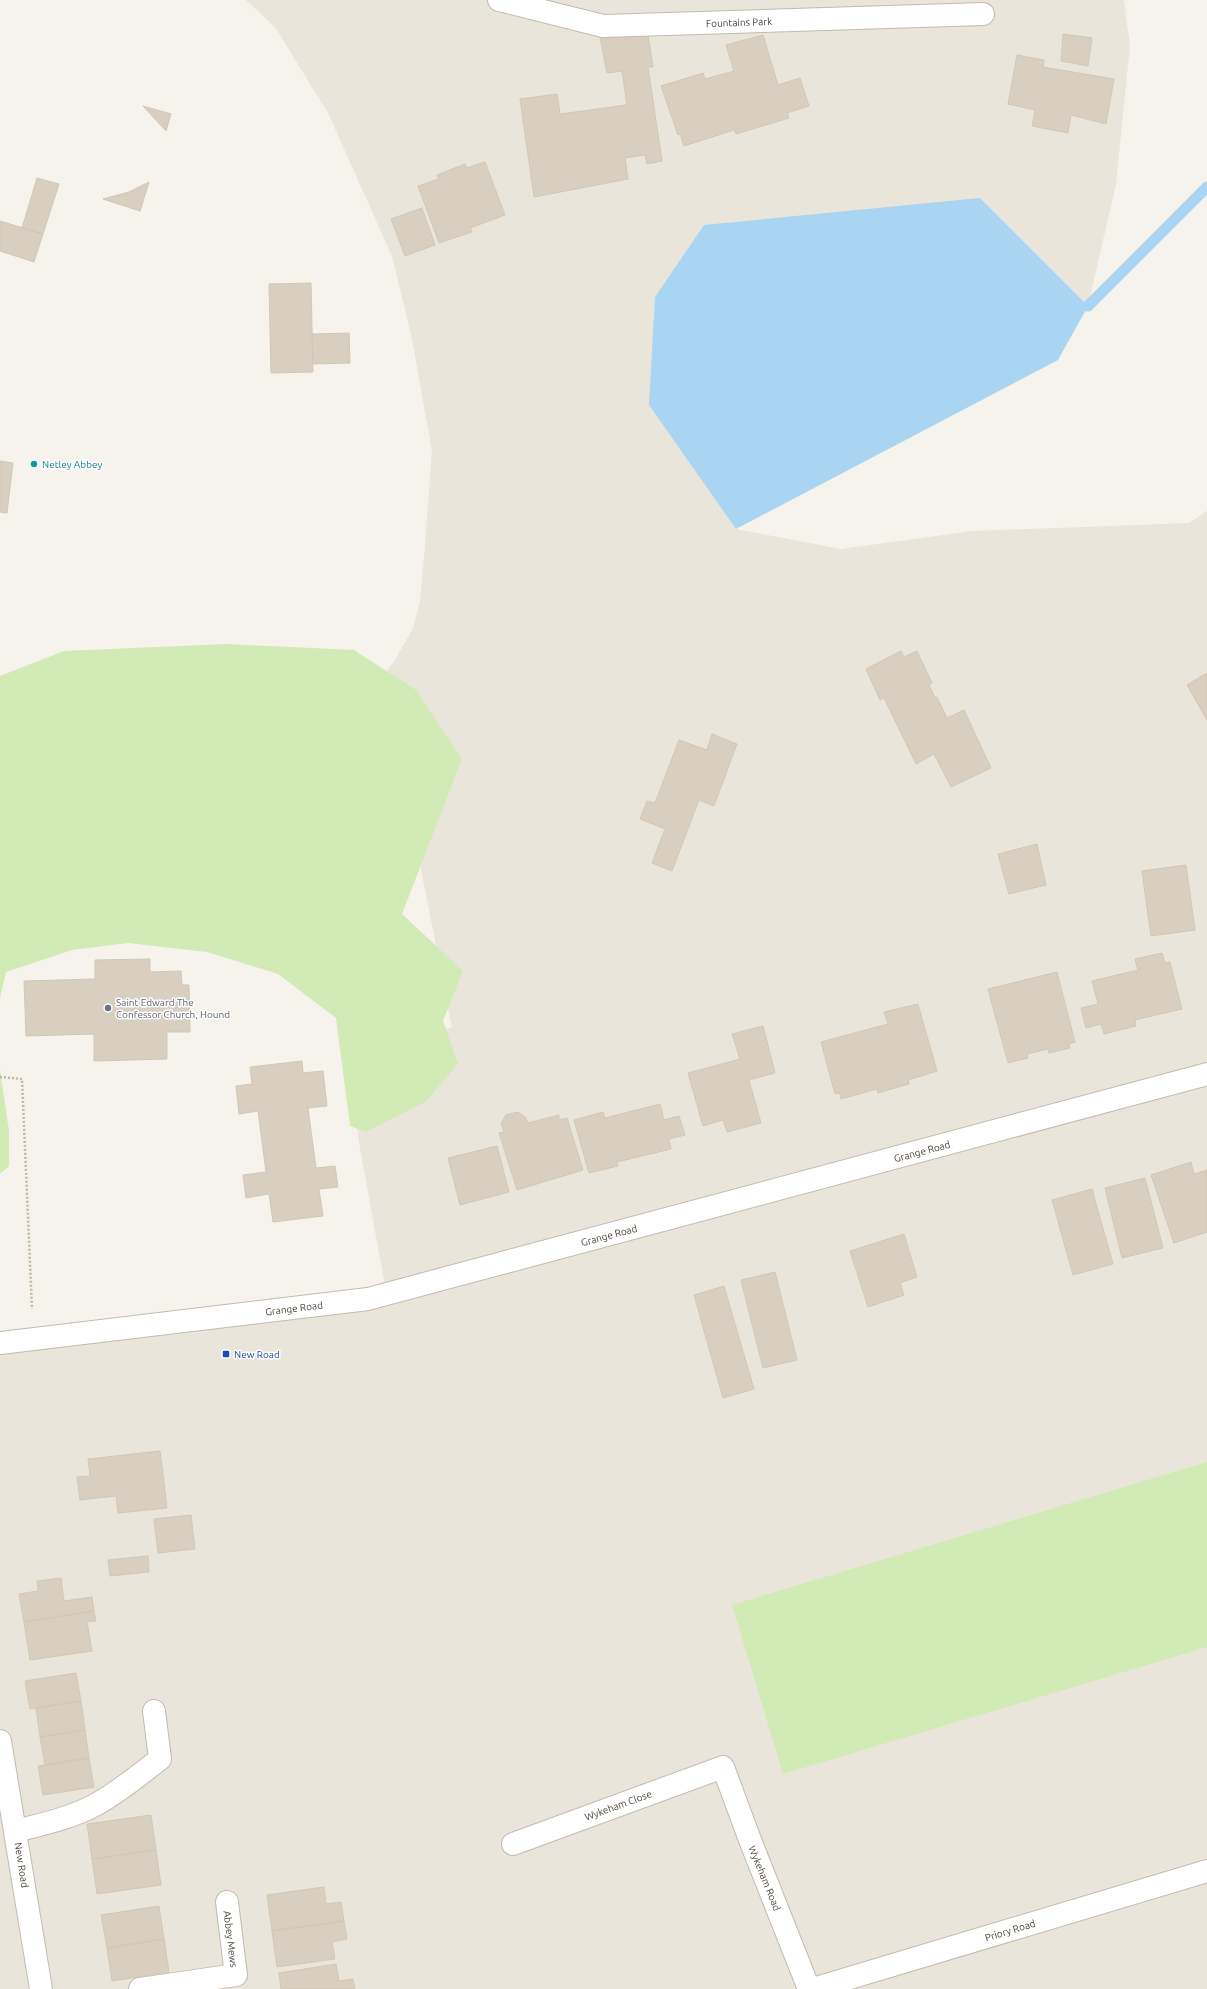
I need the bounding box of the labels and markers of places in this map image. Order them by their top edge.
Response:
marker: Netley Abbey [29,459,39,469]
place label: Netley Abbey [42,459,103,470]
place label: Saint Edward The Confessor Church, Hound [116,997,230,1020]
marker: Saint Edward The Confessor Church, Hound [103,1003,113,1013]
marker: New Road [221,1349,231,1359]
place label: New Road [234,1349,280,1360]

